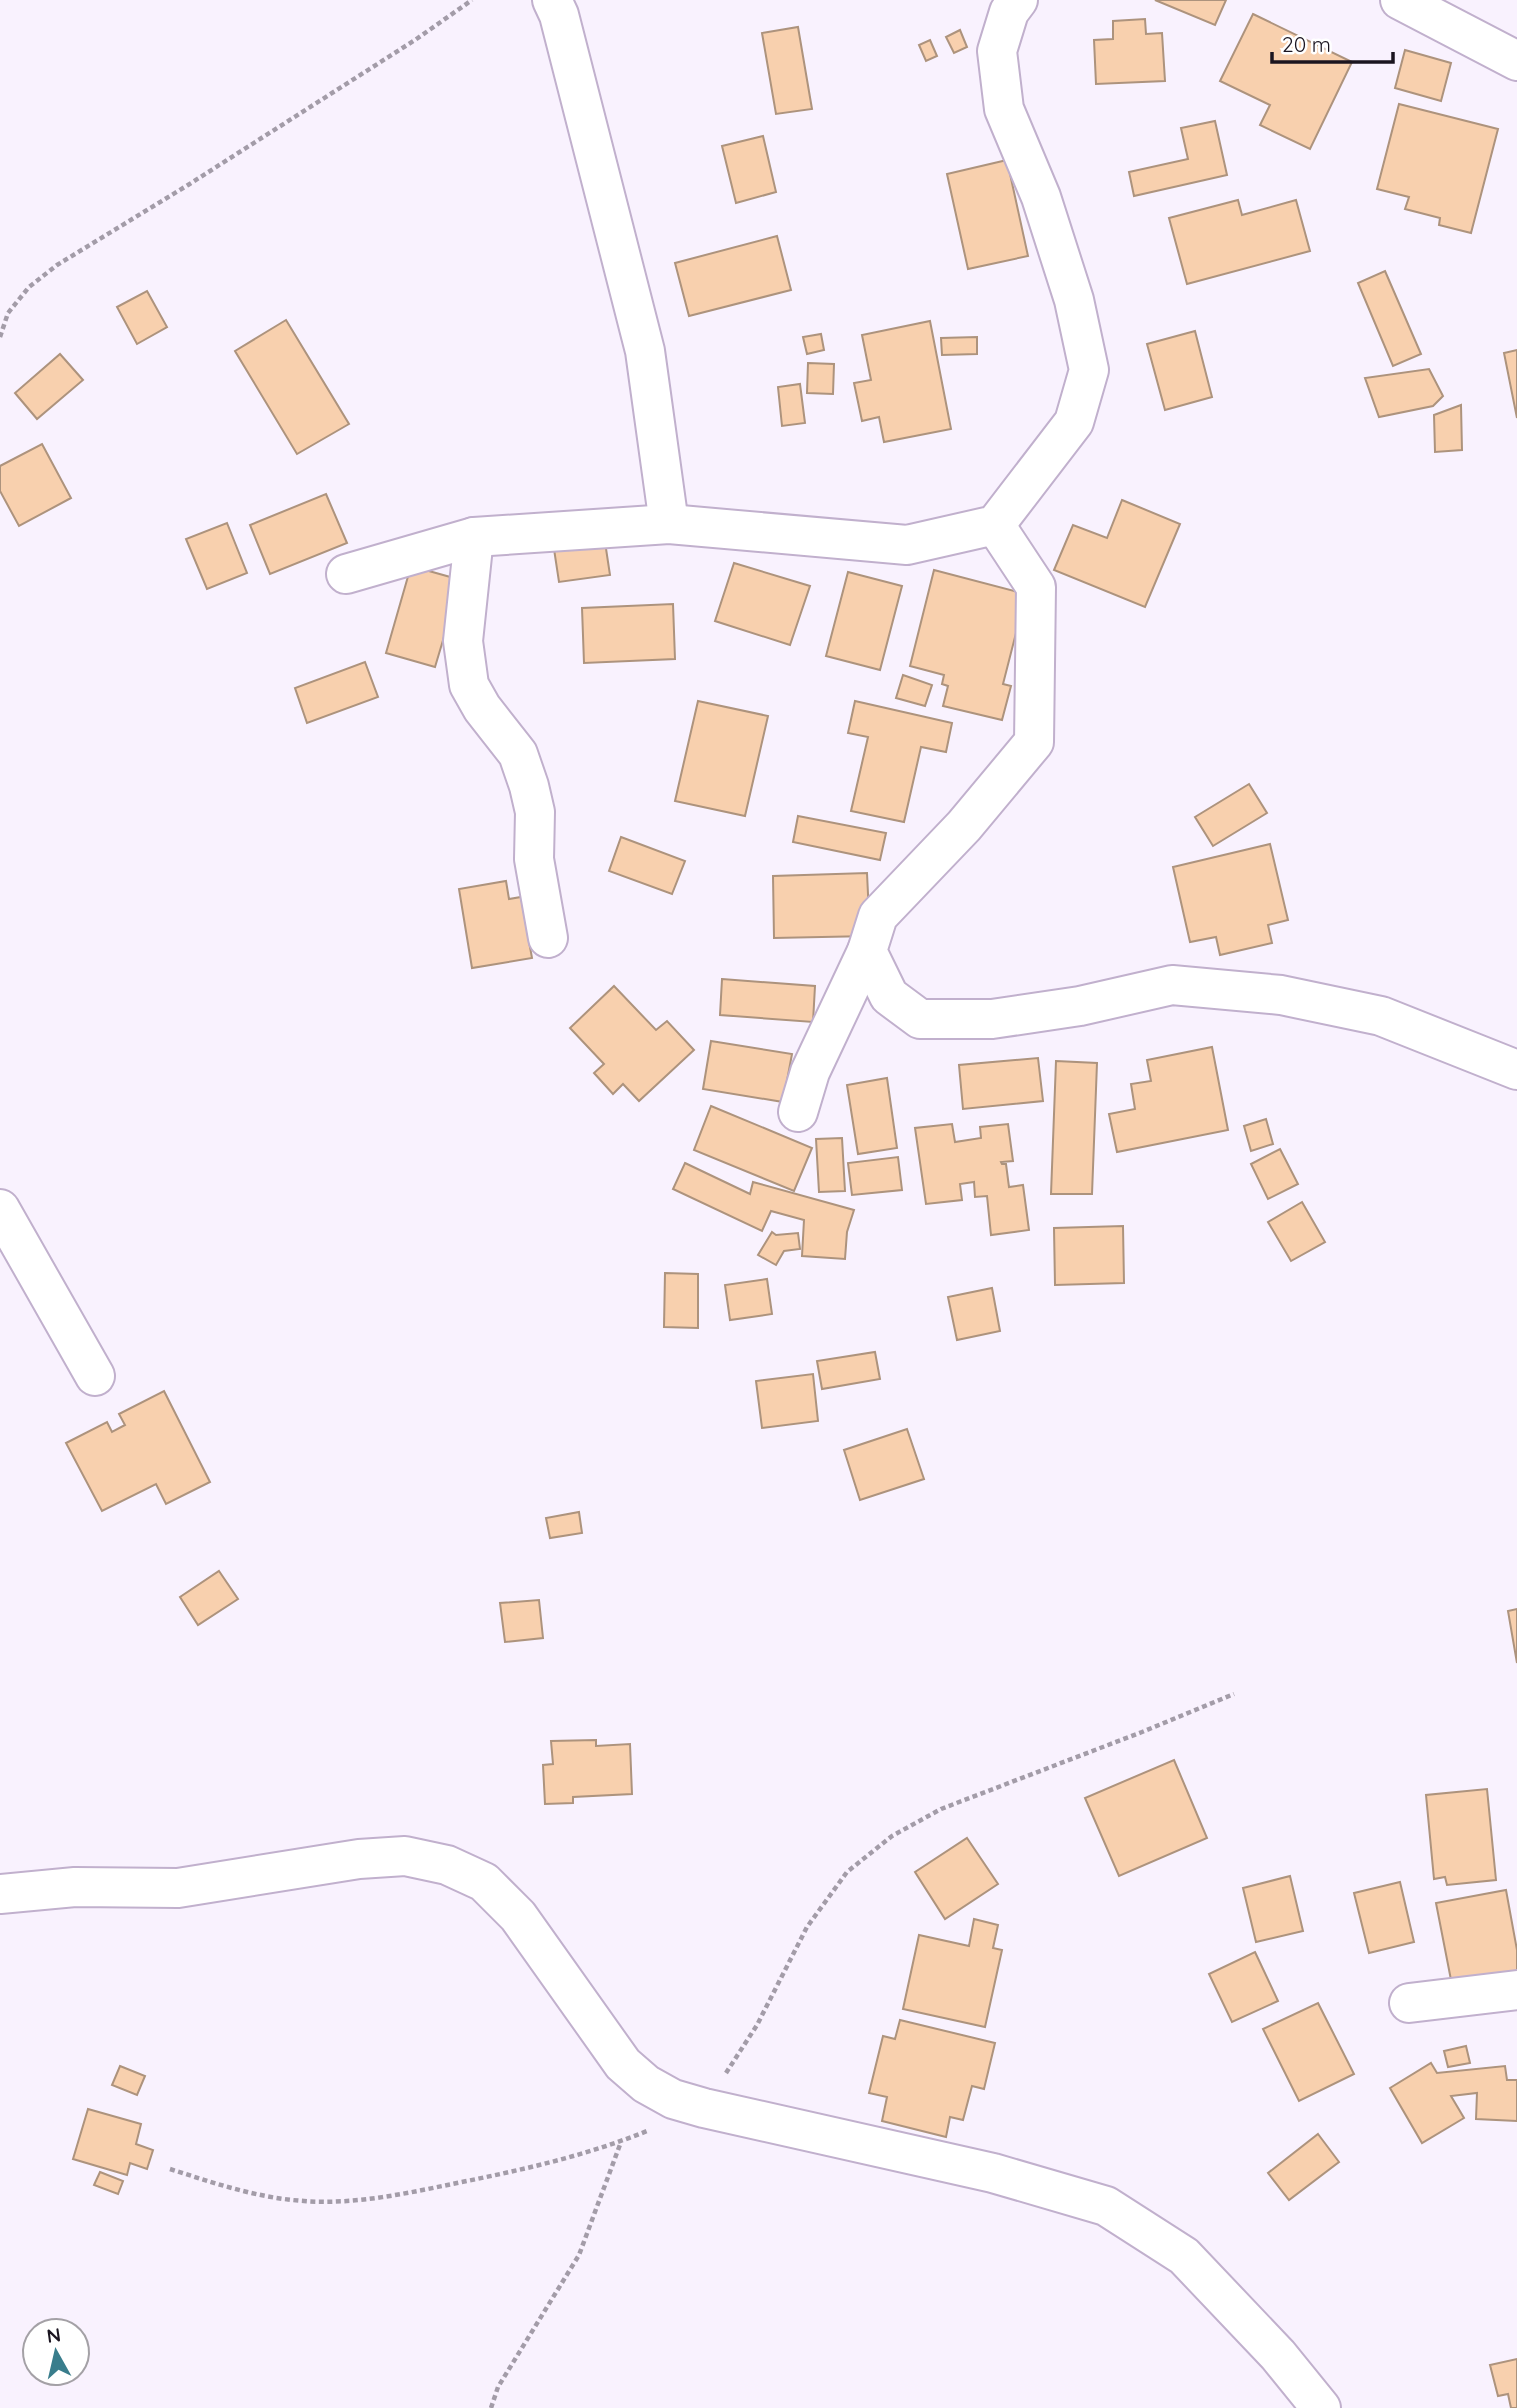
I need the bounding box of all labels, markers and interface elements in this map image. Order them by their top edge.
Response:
scale bar [1272,21,1393,65]
text: 20 m [1282,31,1331,57]
north arrow [21,2317,91,2387]
text: N [45,2322,62,2348]

